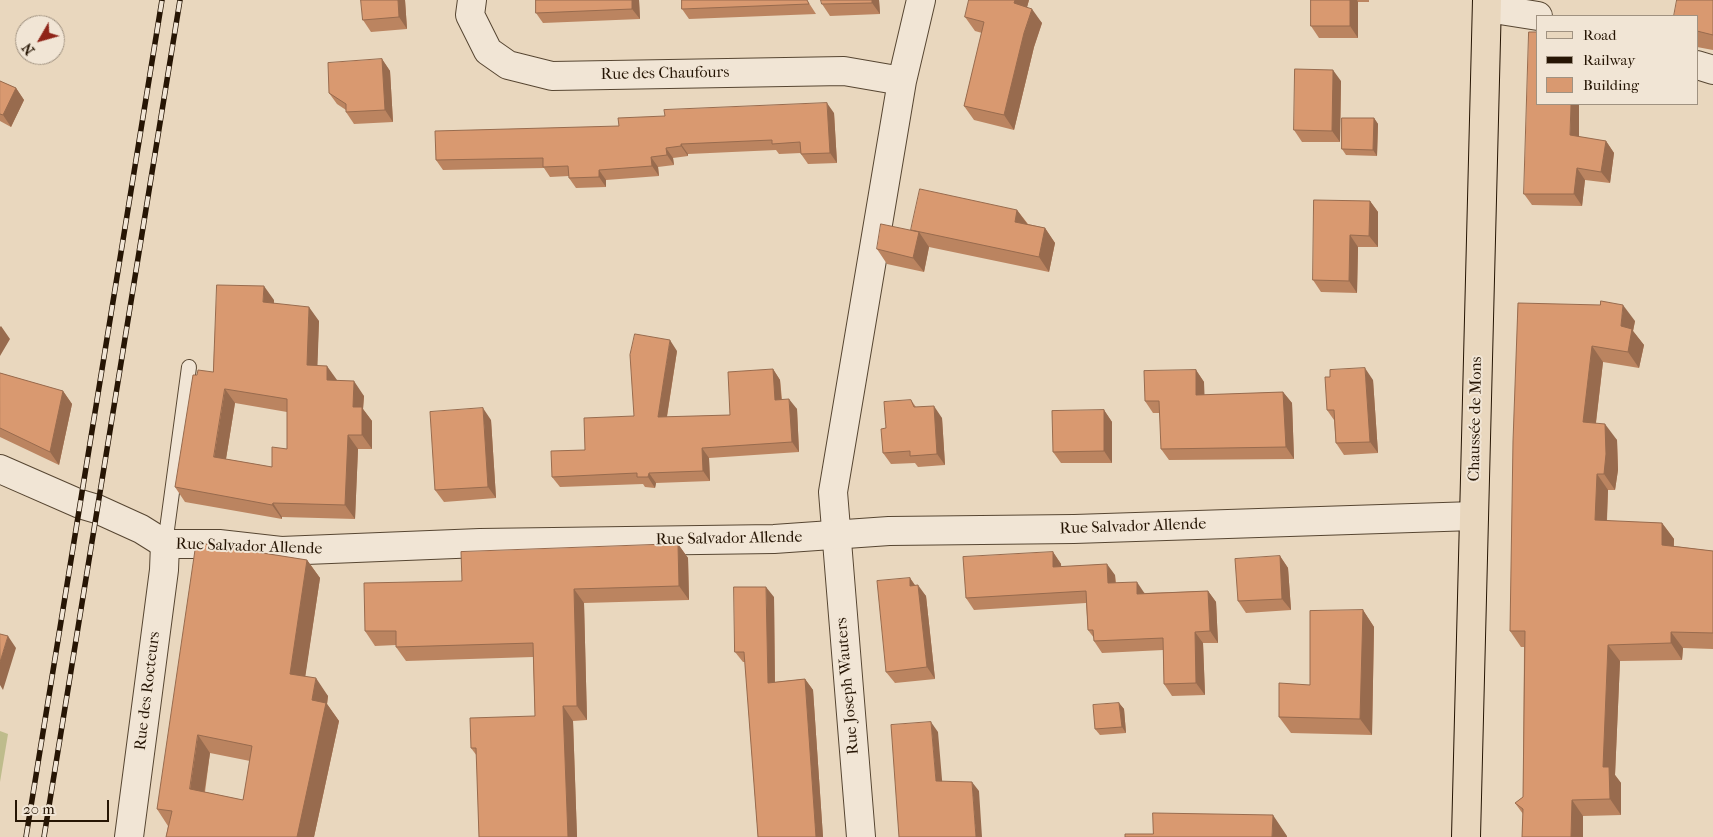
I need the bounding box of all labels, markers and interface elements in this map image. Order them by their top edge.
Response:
north arrow [15,15,65,65]
legend [1536,15,1698,105]
text: Road [1583,26,1616,44]
text: N [19,40,39,58]
text: Railway [1583,51,1635,69]
street label: Rue des Chaufours [601,63,729,85]
text: Building [1583,76,1639,94]
street label: Chaussée de Mons [1465,356,1487,482]
street label: Rue Salvador Allende [1059,515,1207,539]
street label: Rue Salvador Allende [656,528,802,550]
street label: Rue Salvador Allende [175,535,323,559]
street label: Rue Joseph Wauters [832,617,864,755]
street label: Rue des Rocteurs [131,631,165,751]
scale bar [18,790,111,822]
text: 20 m [23,800,55,818]

